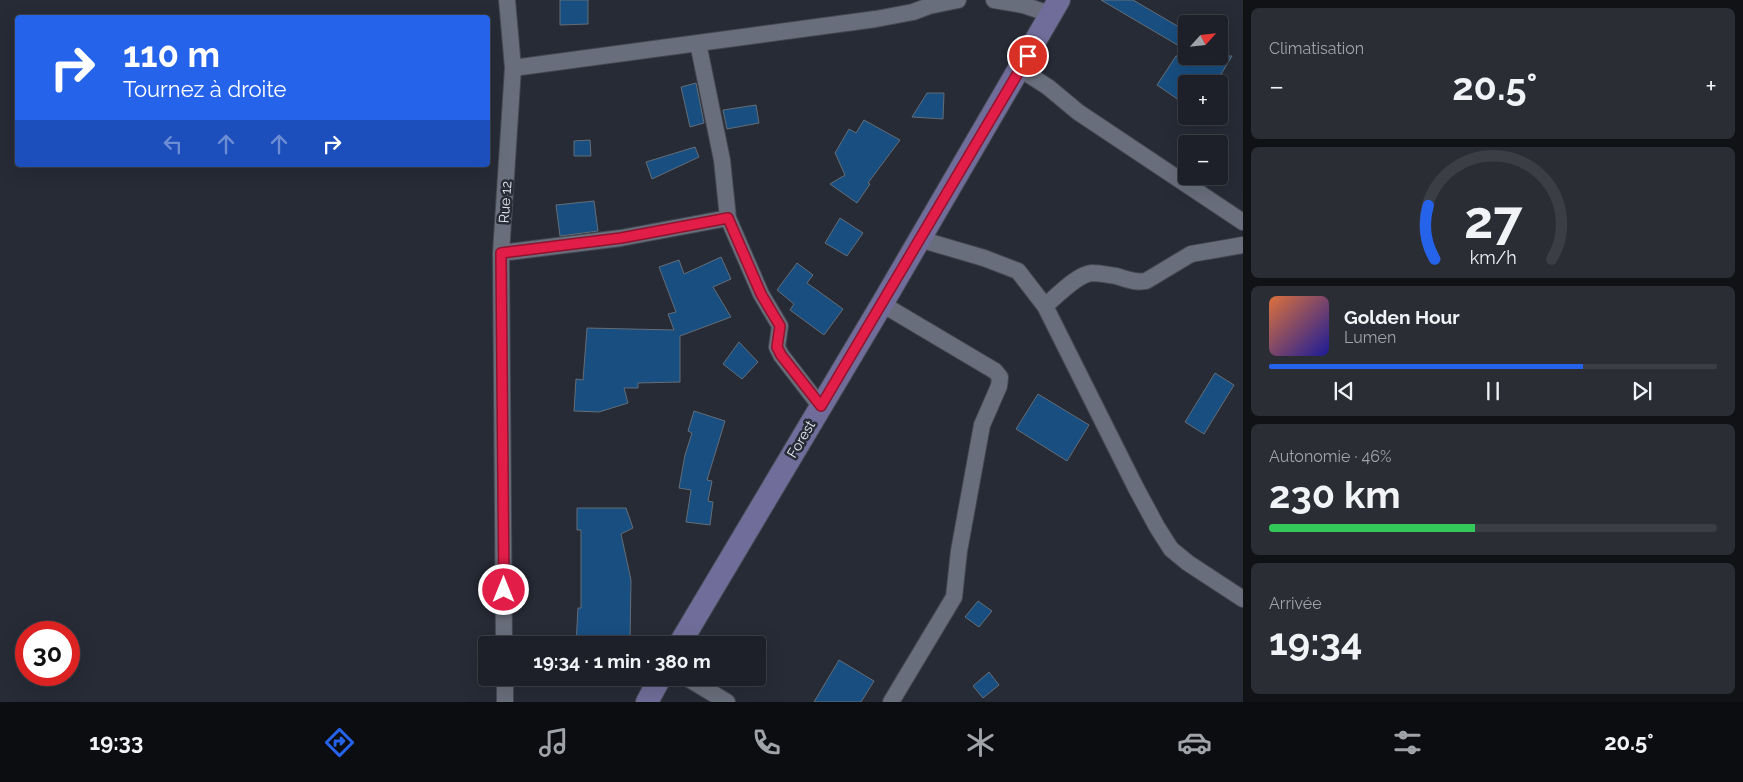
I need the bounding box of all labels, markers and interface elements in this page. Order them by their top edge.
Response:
north arrow [1178,15,1228,65]
map controls [1178,15,1228,185]
text: 110 m [123,34,220,75]
icon: right [40,35,105,100]
pin [1007,35,1049,77]
text: Climatisation [1269,39,1364,58]
icon: arrive [1014,42,1042,70]
text: 20.5° [1452,64,1537,109]
text: − [1269,70,1284,103]
text: + [1705,70,1717,103]
button: + [1178,75,1228,125]
text: Tournez à droite [123,76,287,102]
icon: left [159,130,187,158]
icon: ahead [212,130,240,158]
icon: ahead [265,130,293,158]
icon: right [318,130,346,158]
button: − [1178,135,1228,185]
street label: Rue 12 [496,180,514,224]
text: 27 [1464,189,1523,250]
text: km/h [1469,247,1517,268]
text: Golden Hour [1344,306,1460,328]
text: Lumen [1344,328,1396,347]
icon: previous [1330,377,1358,405]
icon: pause [1479,377,1507,405]
icon: next [1628,377,1656,405]
street label: Forest [784,417,818,460]
text: Autonomie · 46% [1269,447,1391,466]
text: 230 km [1269,472,1401,517]
position arrow [477,563,529,615]
text: Arrivée [1269,594,1322,613]
text: 19:34 [1269,619,1362,664]
speed limit sign: 30 [15,621,80,686]
text: 19:34 · 1 min · 380 m [533,650,711,672]
icon: directions [322,725,357,760]
icon: music [536,725,571,760]
icon: phone [749,725,784,760]
icon: climate [963,725,998,760]
icon: car [1177,725,1212,760]
icon: filters [1390,725,1425,760]
text: 19:33 [89,729,143,755]
text: 20.5° [1604,729,1654,755]

